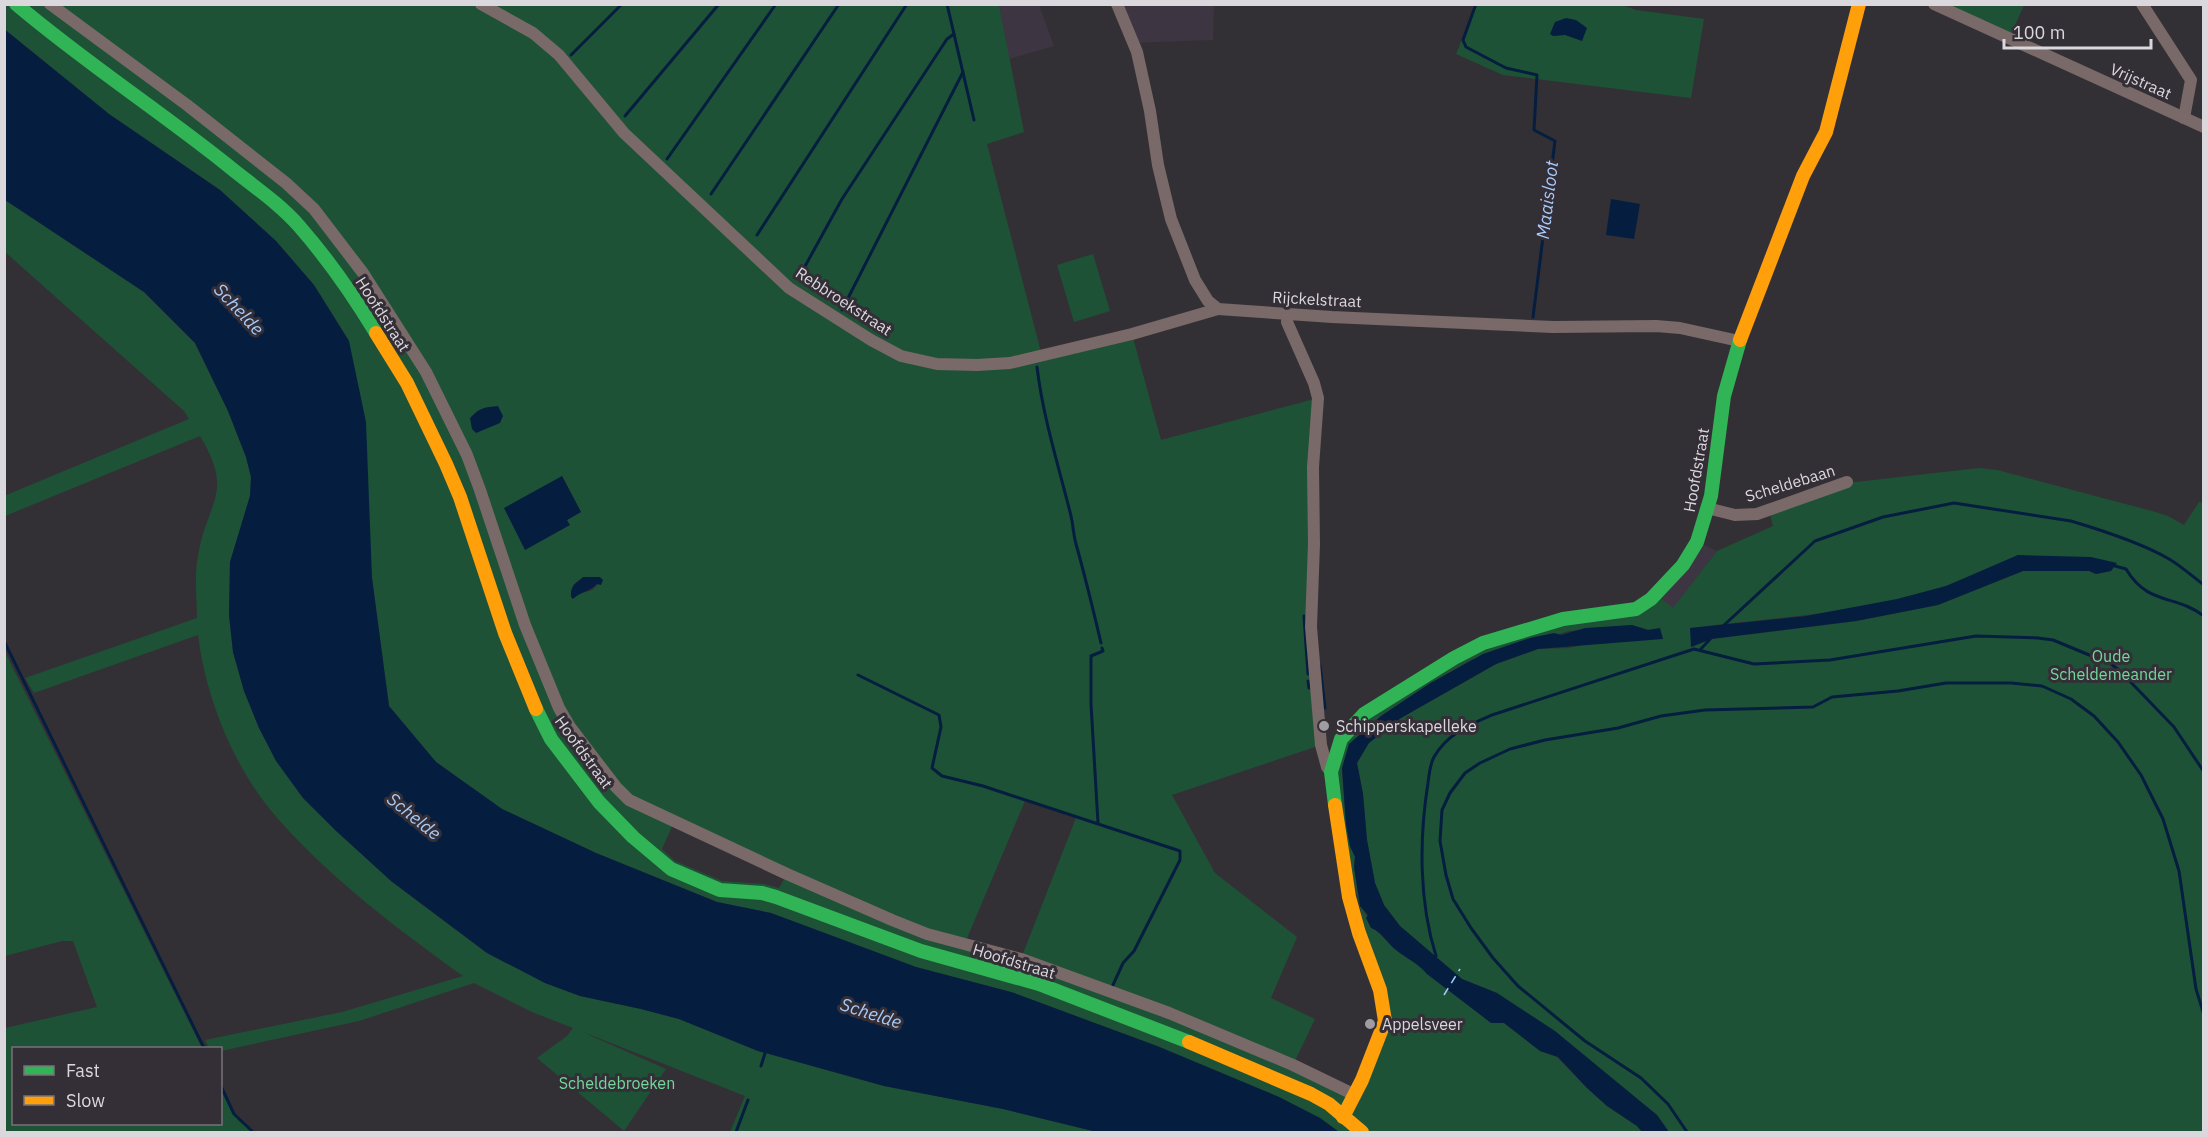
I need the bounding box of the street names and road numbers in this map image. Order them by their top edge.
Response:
street label: Vrijstraat [2107,59,2175,103]
street label: Rebbroekstraat [792,262,896,340]
street label: Hoofdstraat [351,273,415,355]
street label: Rijckelstraat [1272,287,1362,311]
street label: Hoofdstraat [1679,426,1713,514]
street label: Scheldebaan [1743,460,1837,506]
street label: Hoofdstraat [551,712,617,792]
street label: Hoofdstraat [970,939,1058,983]

